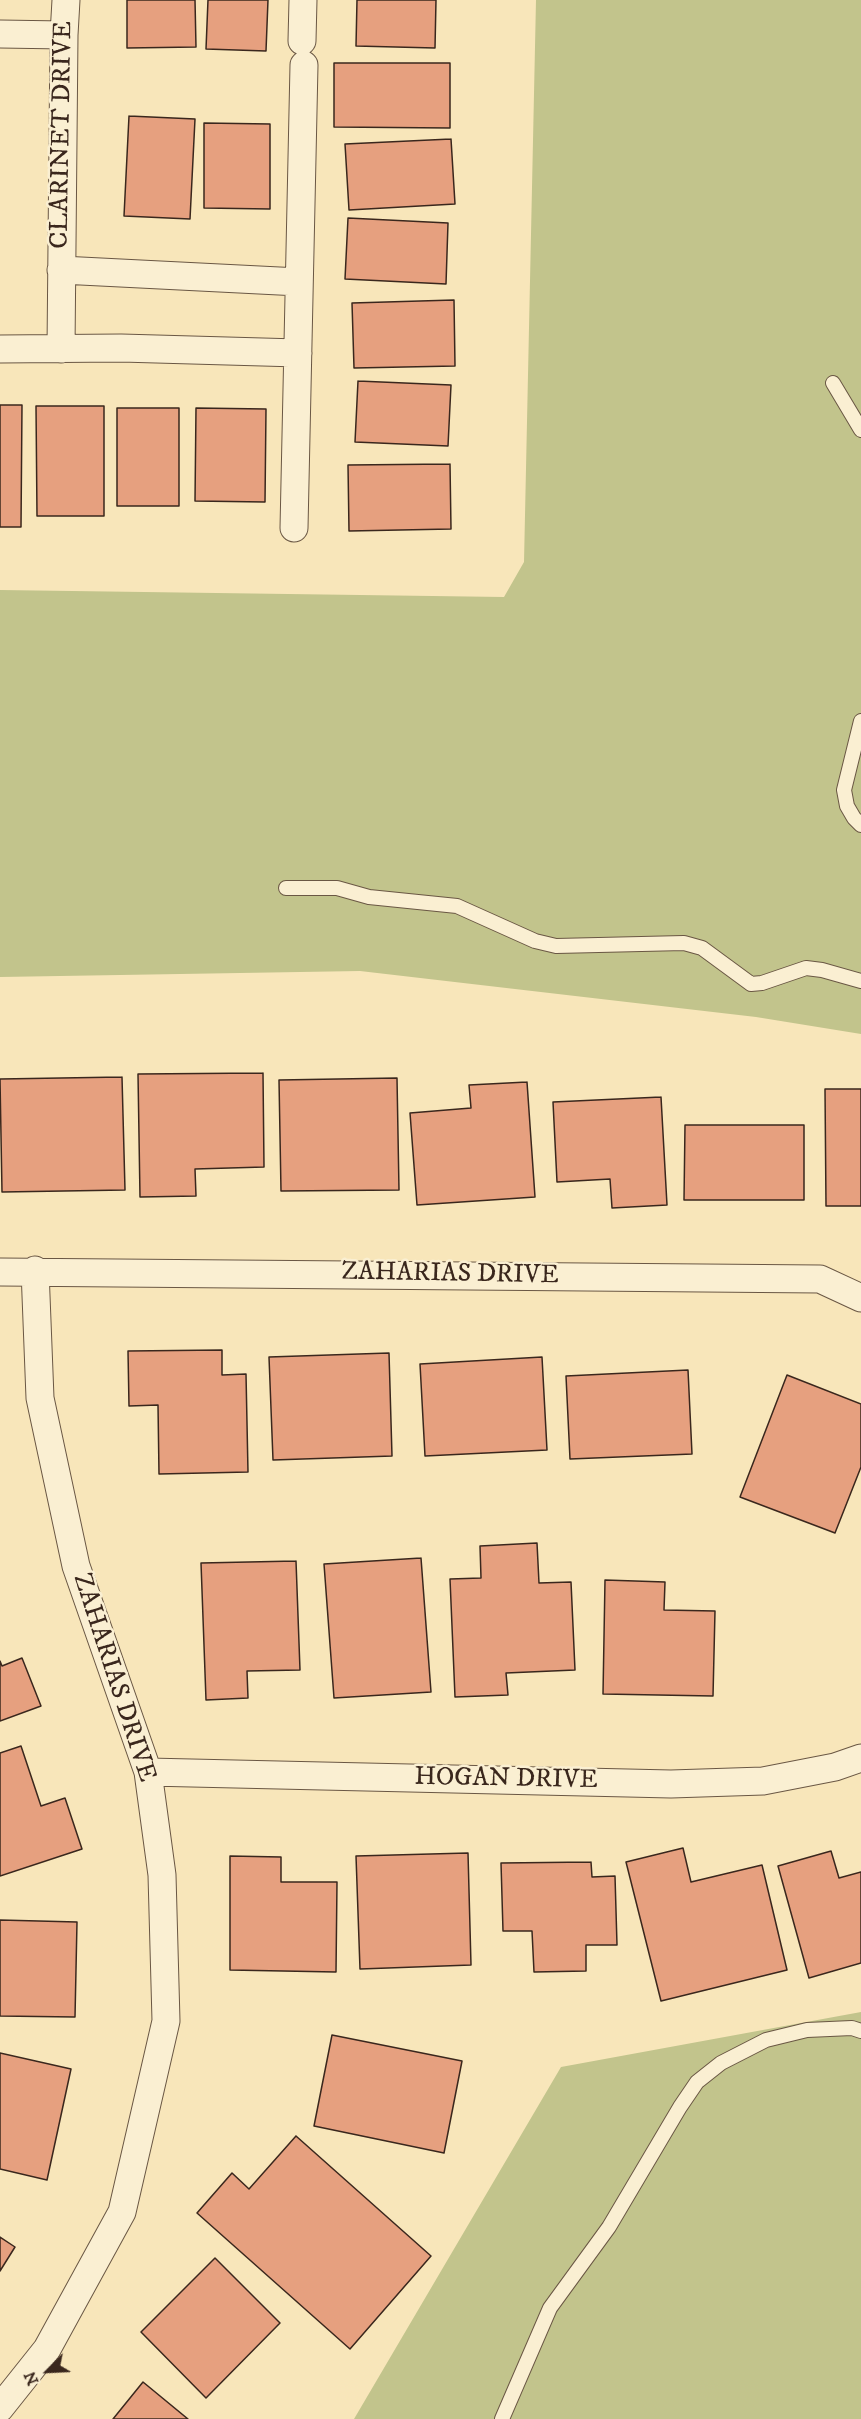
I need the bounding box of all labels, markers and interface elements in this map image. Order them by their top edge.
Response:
street label: CLARINET DRIVE [45,21,81,249]
street label: ZAHARIAS DRIVE [341,1258,559,1292]
street label: ZAHARIAS DRIVE [65,1570,161,1786]
street label: HOGAN DRIVE [414,1763,598,1797]
north arrow [18,2341,78,2401]
text: N [20,2368,43,2388]

